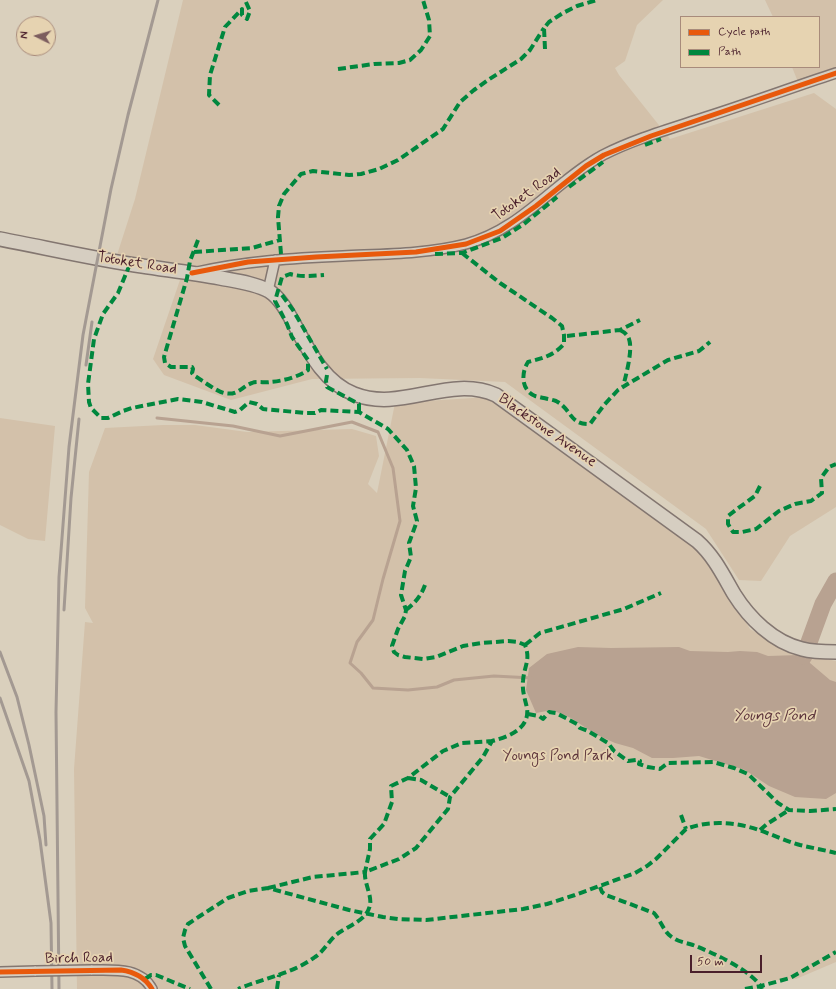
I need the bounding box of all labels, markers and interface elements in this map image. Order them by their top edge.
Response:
north arrow [16,16,56,56]
legend [680,16,820,68]
text: Cycle path [718,24,770,40]
text: N [18,31,32,39]
text: Path [718,44,741,60]
street label: Totoket Road [489,164,565,226]
street label: Totoket Road [96,249,178,279]
street label: Blackstone Avenue [494,390,600,472]
water label: Youngs Pond [733,707,815,727]
park label: Youngs Pond Park [503,748,613,766]
scale bar [692,947,764,973]
street label: Birch Road [45,949,113,969]
text: 50 m [697,954,724,970]

